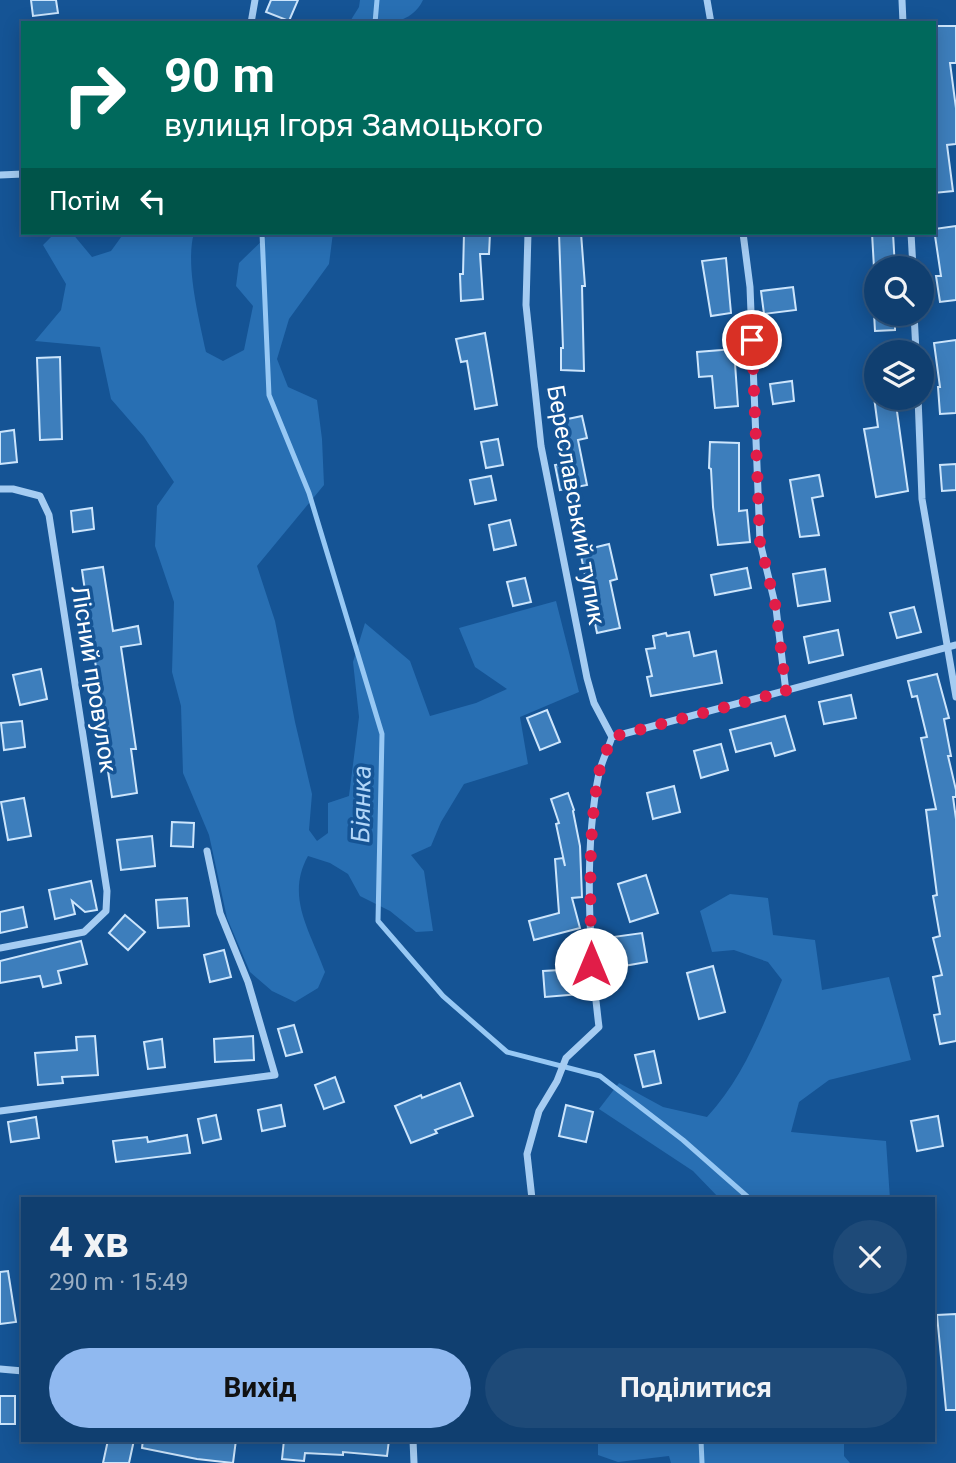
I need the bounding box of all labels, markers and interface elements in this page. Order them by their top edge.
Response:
text: 90 m [164,47,275,104]
icon: right [49,49,140,140]
text: вулиця Ігоря Замоцького [164,106,543,144]
icon: left [134,182,172,220]
text: Потім [49,186,120,216]
map controls [864,256,934,410]
button: search [864,256,934,326]
pin [722,310,782,370]
icon: arrive [733,321,771,359]
button: layers [864,340,934,410]
street label: Береславський тупик [541,383,611,627]
street label: Лісний провулок [65,584,123,775]
water label: Біянка [345,765,377,843]
position arrow [554,927,628,1001]
text: 4 хв [49,1218,129,1267]
button: close [833,1220,907,1294]
text: 290 m · 15:49 [49,1269,188,1296]
button: Вихід [49,1348,471,1428]
button: Поділитися [485,1348,907,1428]

